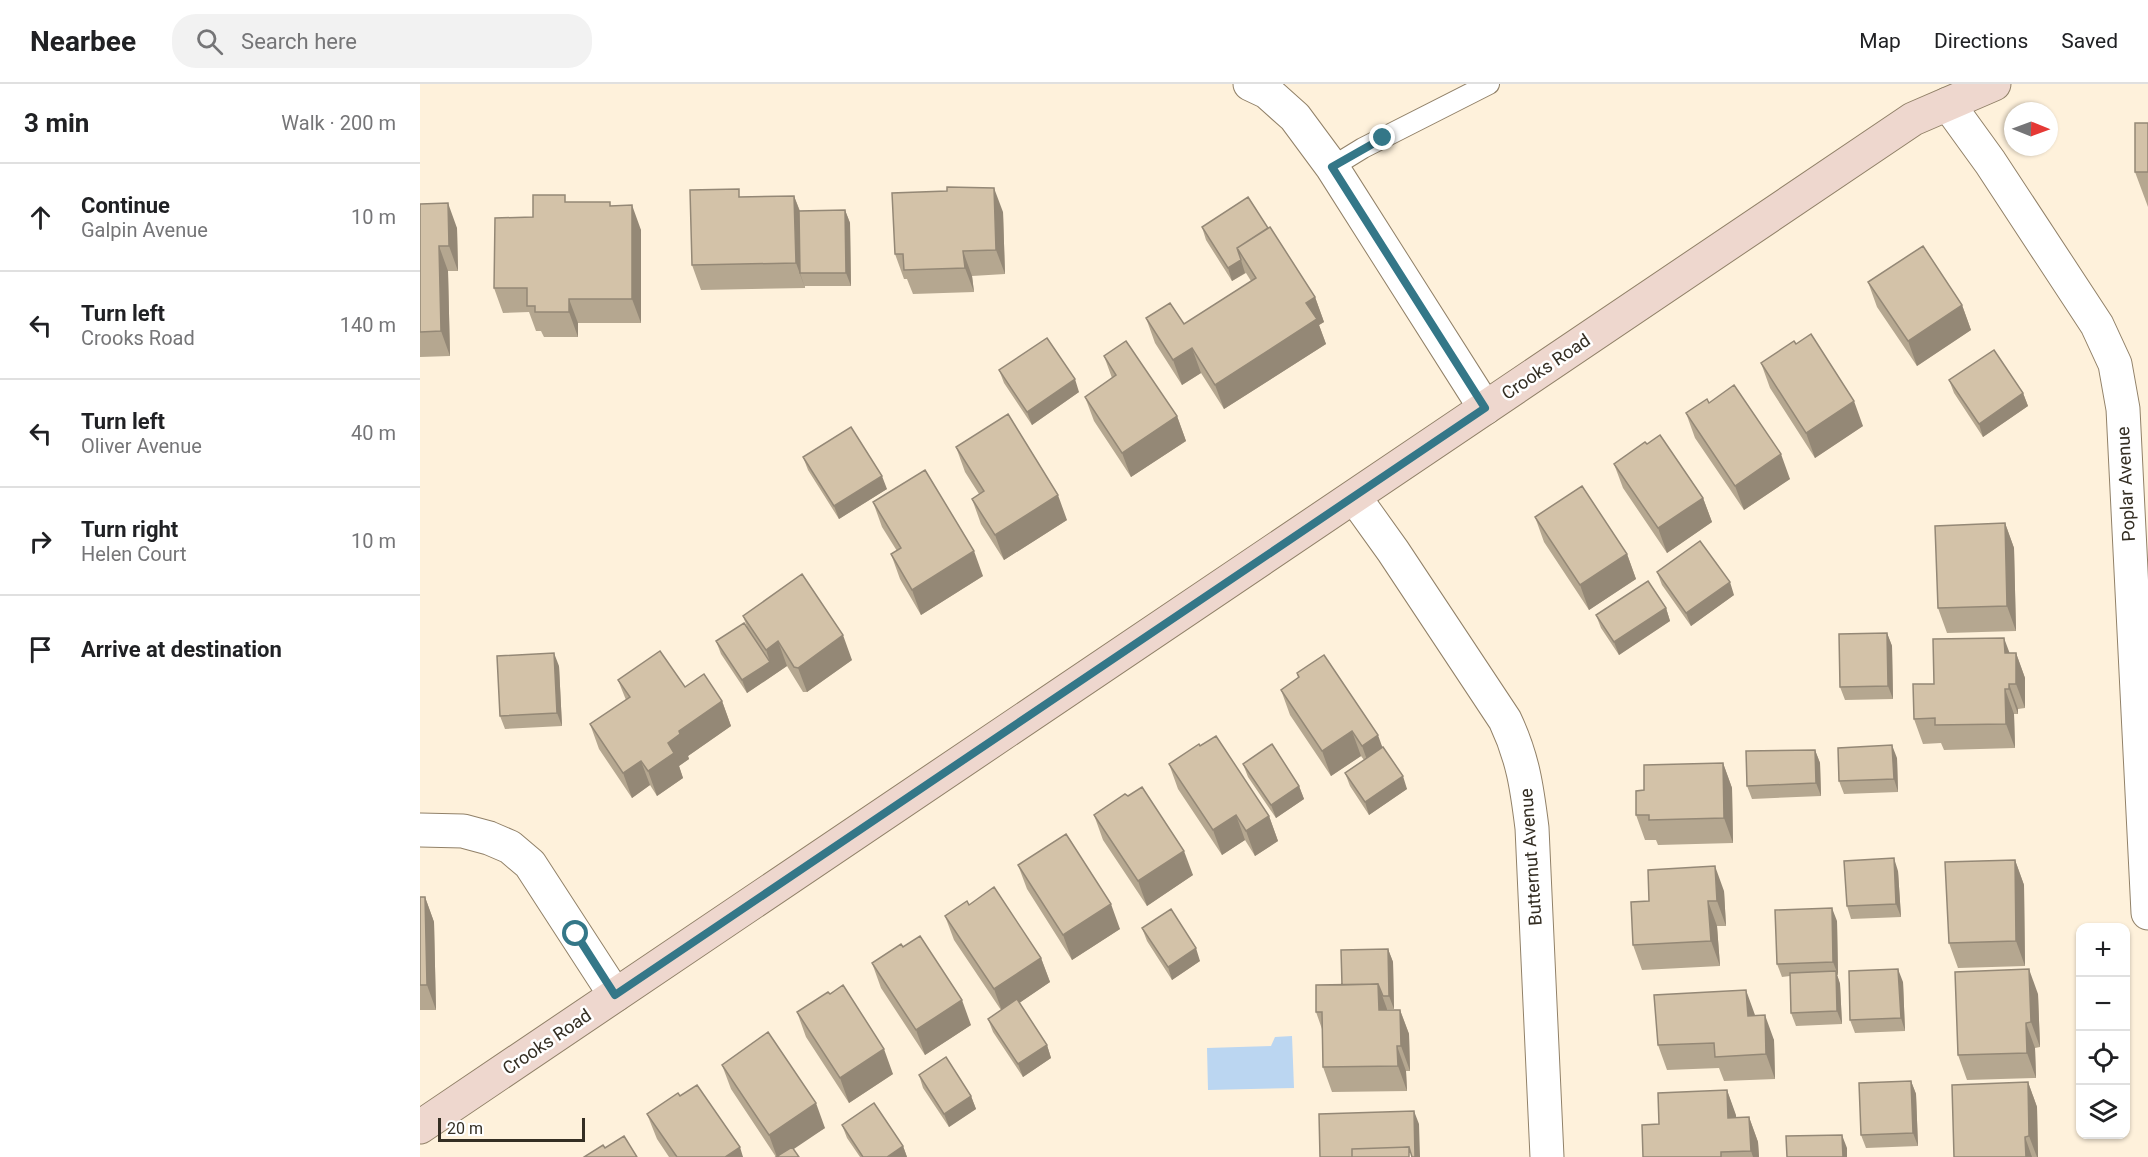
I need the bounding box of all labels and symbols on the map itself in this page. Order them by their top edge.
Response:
north arrow [2004,102,2058,156]
route end [1369,124,1395,150]
street label: Crooks Road [1497,329,1594,404]
street label: Poplar Avenue [2112,426,2139,542]
street label: Butternut Avenue [1515,788,1546,926]
route start [562,920,588,946]
street label: Crooks Road [498,1004,595,1079]
scale bar [438,1115,585,1142]

